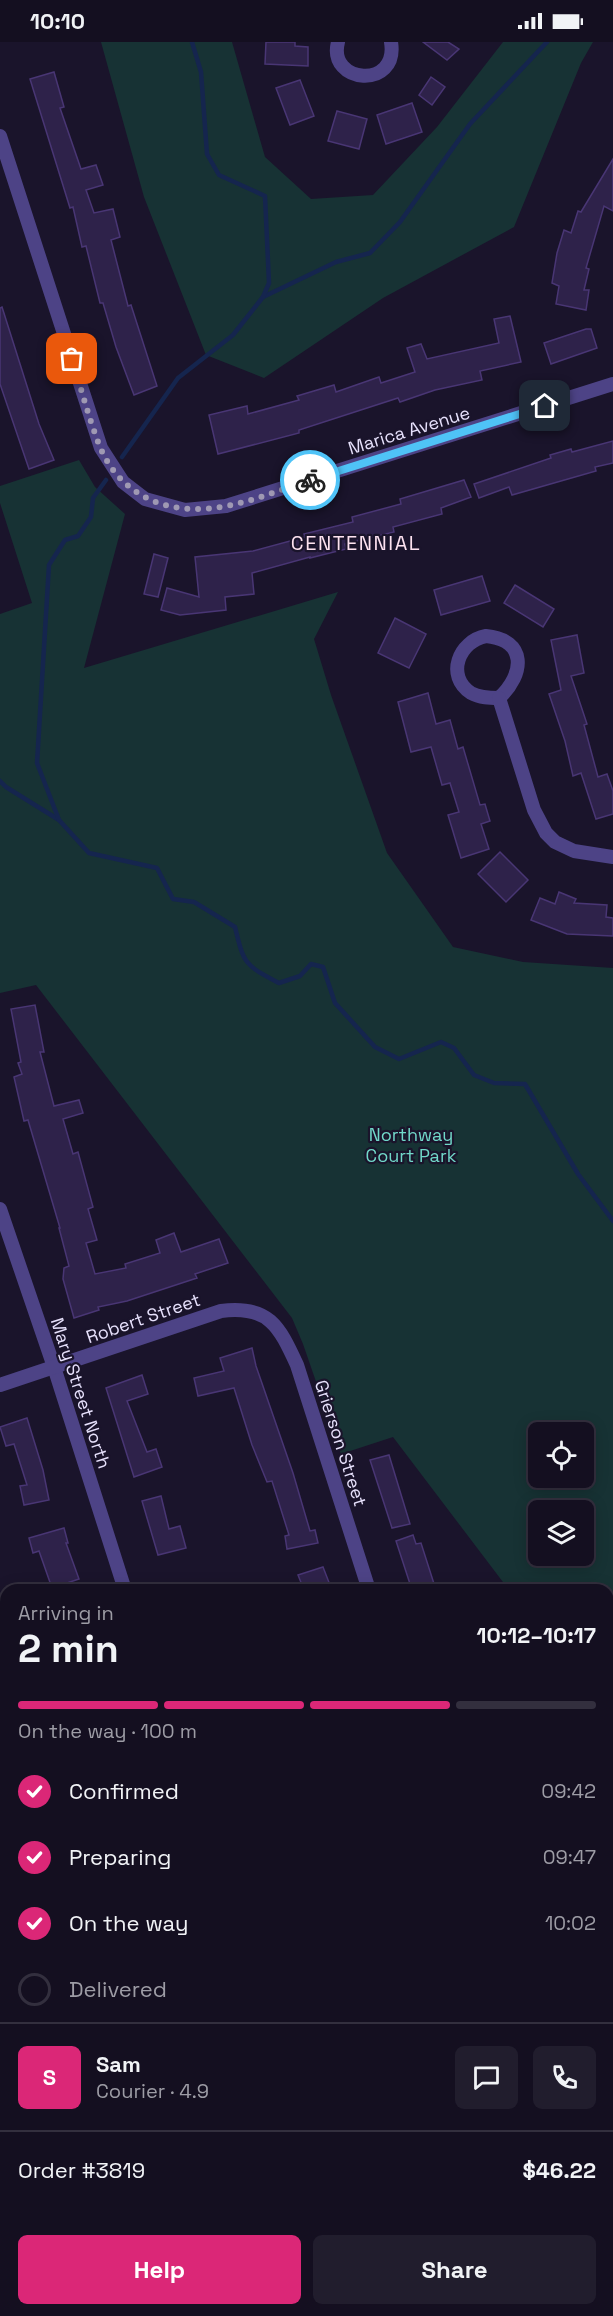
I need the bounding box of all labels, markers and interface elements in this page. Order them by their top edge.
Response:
text: 10:10 [30,7,85,35]
pin [46,333,97,384]
icon: bag [55,342,88,375]
pin [519,380,570,431]
icon: home [528,389,561,422]
street label: Marica Avenue [345,401,473,459]
courier [280,450,340,510]
icon: bike [294,464,327,497]
district label: CENTENNIAL [291,530,421,556]
park label: Northway Court Park [366,1123,457,1167]
street label: Robert Street [83,1288,203,1348]
street label: Mary Street North [46,1315,116,1471]
street label: Grierson Street [310,1377,372,1509]
map controls [528,1422,594,1566]
button: locate [528,1422,594,1488]
button: layers [528,1500,594,1566]
text: Arriving in [18,1600,114,1626]
text: 10:12–10:17 [476,1621,596,1649]
text: 2 min [18,1624,119,1673]
text: On the way · 100 m [18,1718,197,1744]
icon: check [18,1775,51,1808]
text: Confirmed [69,1777,179,1805]
text: 09:42 [541,1778,596,1804]
icon: check [18,1841,51,1874]
text: Preparing [69,1843,171,1871]
text: 09:47 [543,1844,596,1870]
icon: check [18,1907,51,1940]
text: On the way [69,1909,188,1937]
text: 10:02 [545,1910,596,1936]
text: Delivered [69,1975,167,2003]
button: chat [455,2046,518,2109]
button: phone [533,2046,596,2109]
text: Sam [96,2050,141,2078]
text: S [43,2063,56,2091]
text: Courier · 4.9 [96,2078,209,2104]
text: Order #3819 [18,2156,145,2184]
text: $46.22 [522,2156,596,2184]
button: Help [18,2235,301,2304]
button: Share [313,2235,596,2304]

